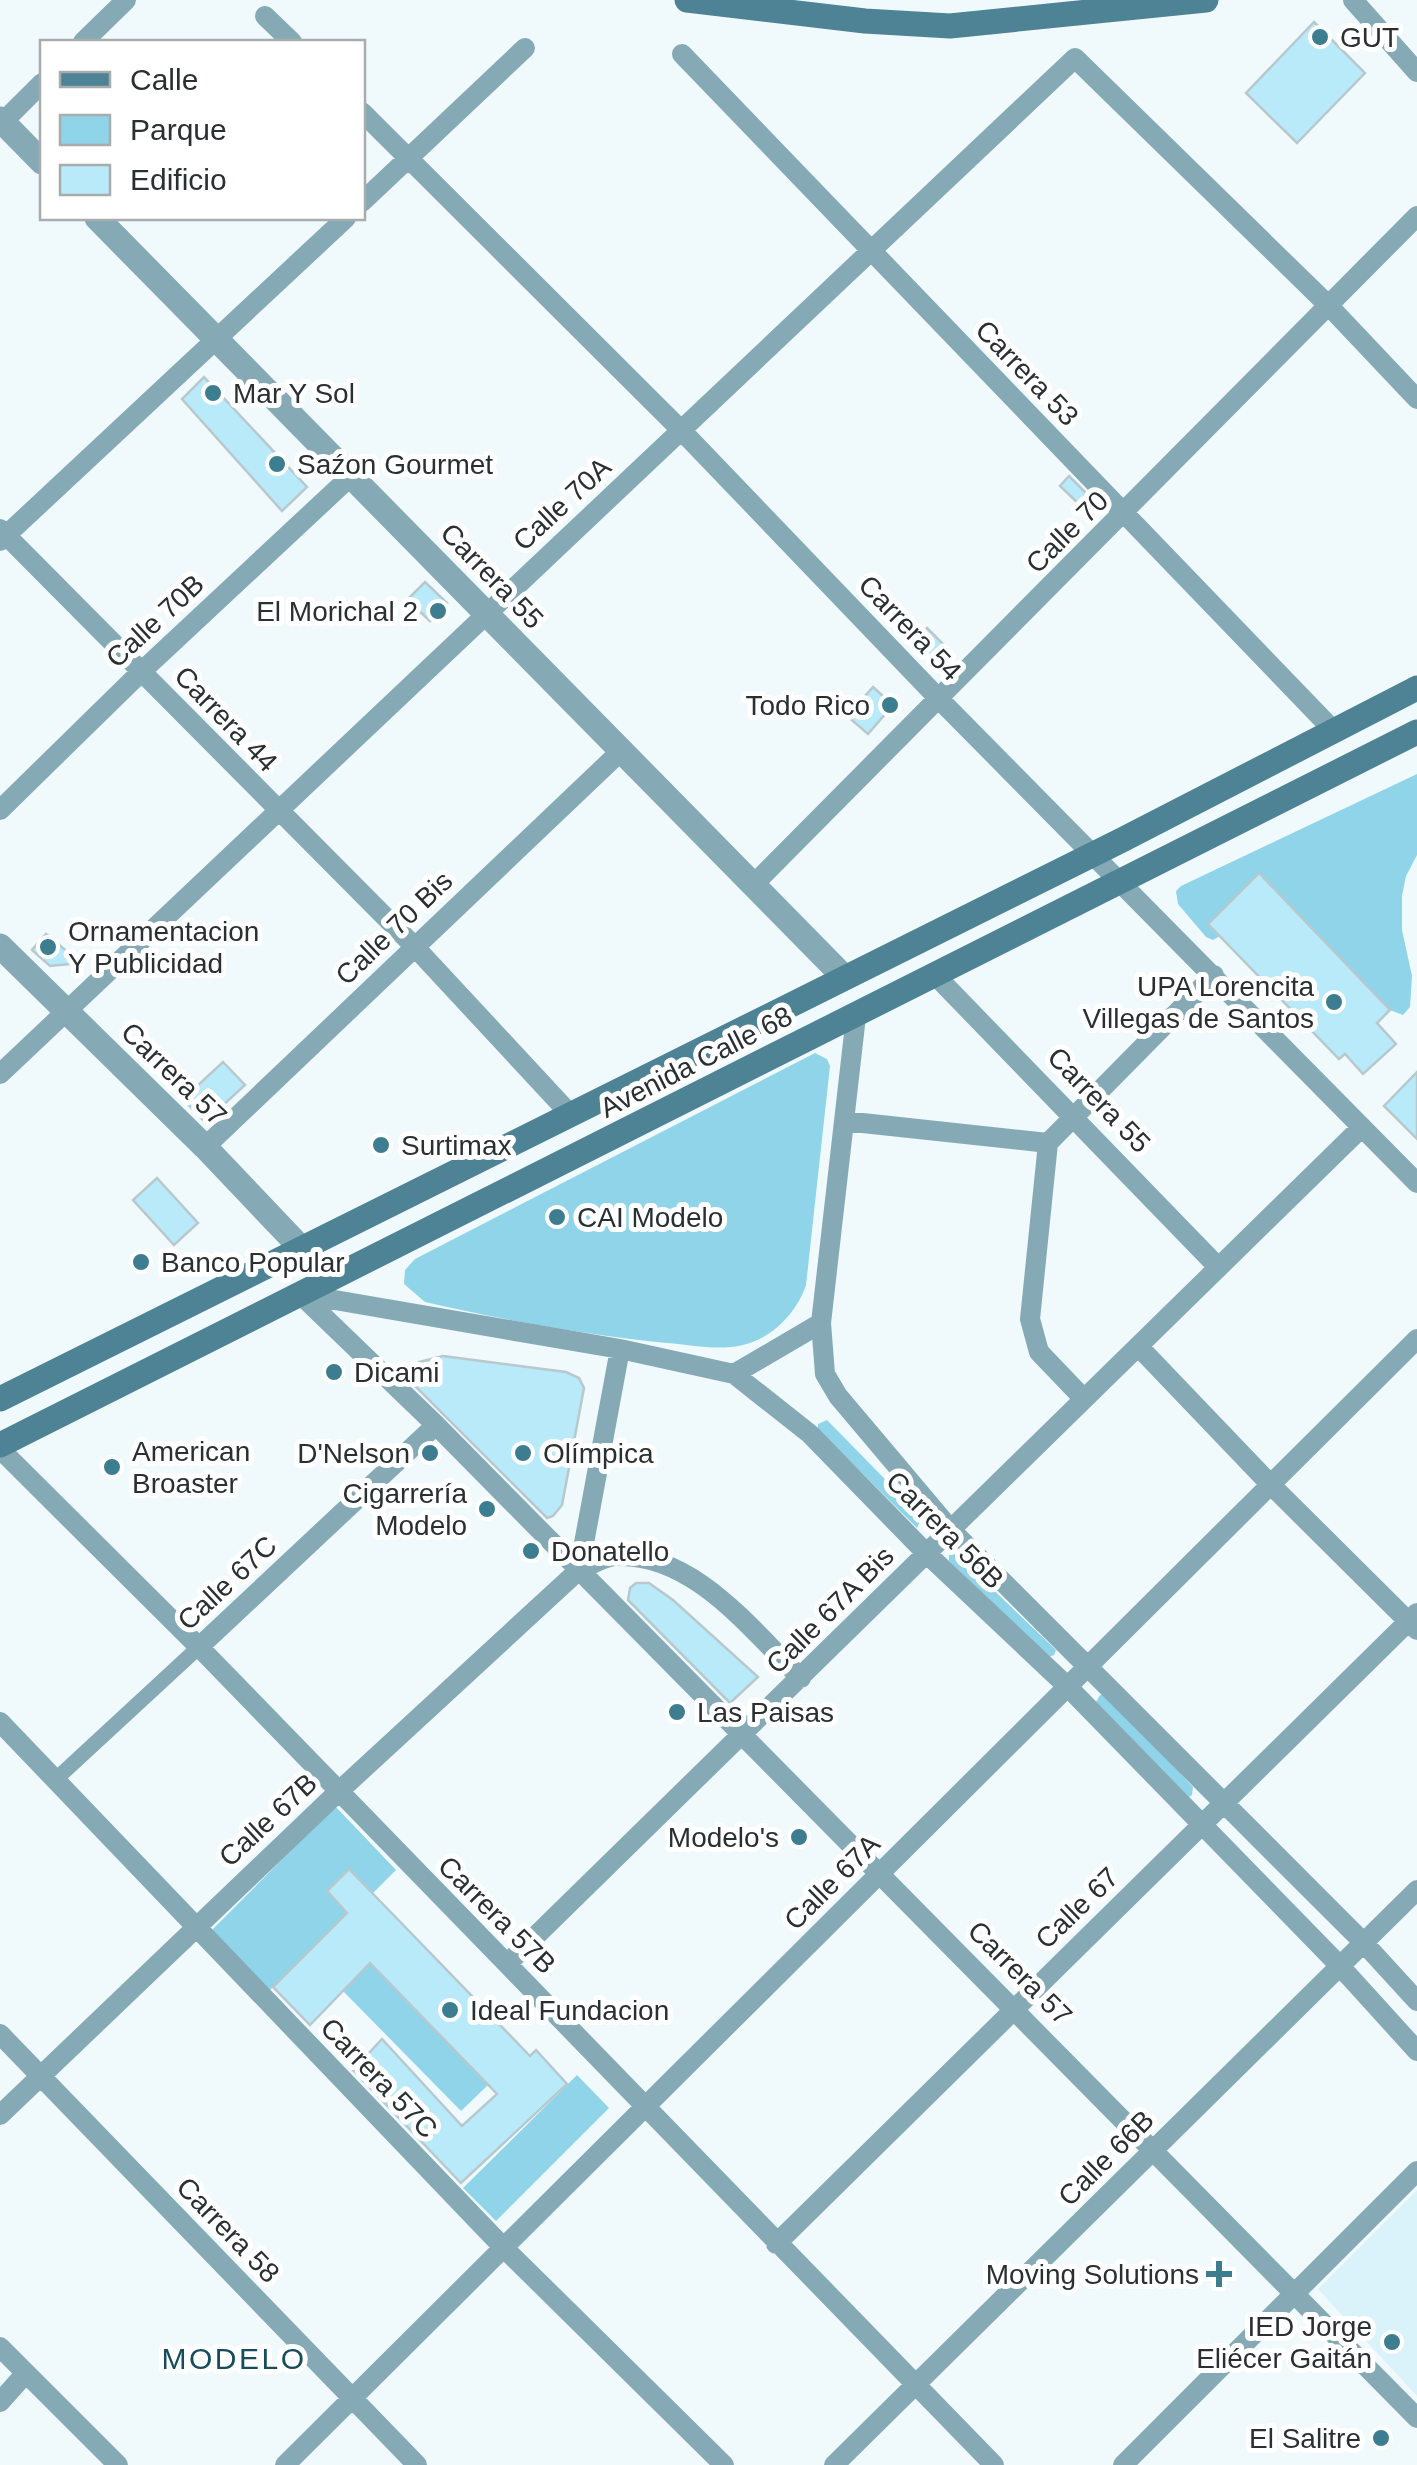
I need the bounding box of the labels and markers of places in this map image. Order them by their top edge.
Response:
place label: GUT [1340,22,1399,53]
marker: GUT [1309,26,1331,48]
place label: Mar Y Sol [233,378,355,409]
marker: Mar Y Sol [202,382,224,404]
place label: Saźon Gourmet [297,449,493,480]
marker: Saźon Gourmet [266,453,288,475]
place label: El Morichal 2 [256,596,418,627]
marker: El Morichal 2 [427,600,449,622]
place label: Todo Rico [745,690,870,721]
marker: Todo Rico [879,694,901,716]
place label: Ornamentacion Y Publicidad [68,916,259,979]
marker: Ornamentacion Y Publicidad [37,936,59,958]
place label: UPA Lorencita Villegas de Santos [1083,971,1314,1034]
marker: UPA Lorencita Villegas de Santos [1323,991,1345,1013]
place label: Surtimax [401,1130,511,1161]
marker: Surtimax [370,1134,392,1156]
place label: CAI Modelo [577,1202,723,1233]
marker: CAI Modelo [546,1206,568,1228]
place label: Banco Popular [161,1247,345,1278]
marker: Banco Popular [130,1251,152,1273]
place label: Dicami [354,1357,440,1388]
marker: Dicami [323,1361,345,1383]
place label: American Broaster [132,1436,250,1499]
place label: D'Nelson [297,1438,410,1469]
place label: Olímpica [543,1438,654,1469]
marker: D'Nelson [419,1442,441,1464]
marker: Olímpica [512,1442,534,1464]
marker: American Broaster [101,1456,123,1478]
place label: Cigarrería Modelo [343,1478,467,1541]
marker: Cigarrería Modelo [476,1498,498,1520]
place label: Donatello [551,1536,669,1567]
marker: Donatello [520,1540,542,1562]
place label: Las Paisas [697,1697,834,1728]
marker: Las Paisas [666,1701,688,1723]
place label: Modelo's [668,1822,779,1853]
marker: Modelo's [788,1826,810,1848]
place label: Ideal Fundacion [470,1995,669,2026]
marker: Ideal Fundacion [439,1999,461,2021]
place label: Moving Solutions [986,2259,1199,2290]
marker: Moving Solutions [1208,2263,1230,2285]
place label: IED Jorge Eliécer Gaitán [1196,2311,1372,2374]
marker: IED Jorge Eliécer Gaitán [1381,2331,1403,2353]
place label: El Salitre [1249,2423,1361,2454]
marker: El Salitre [1370,2427,1392,2449]

